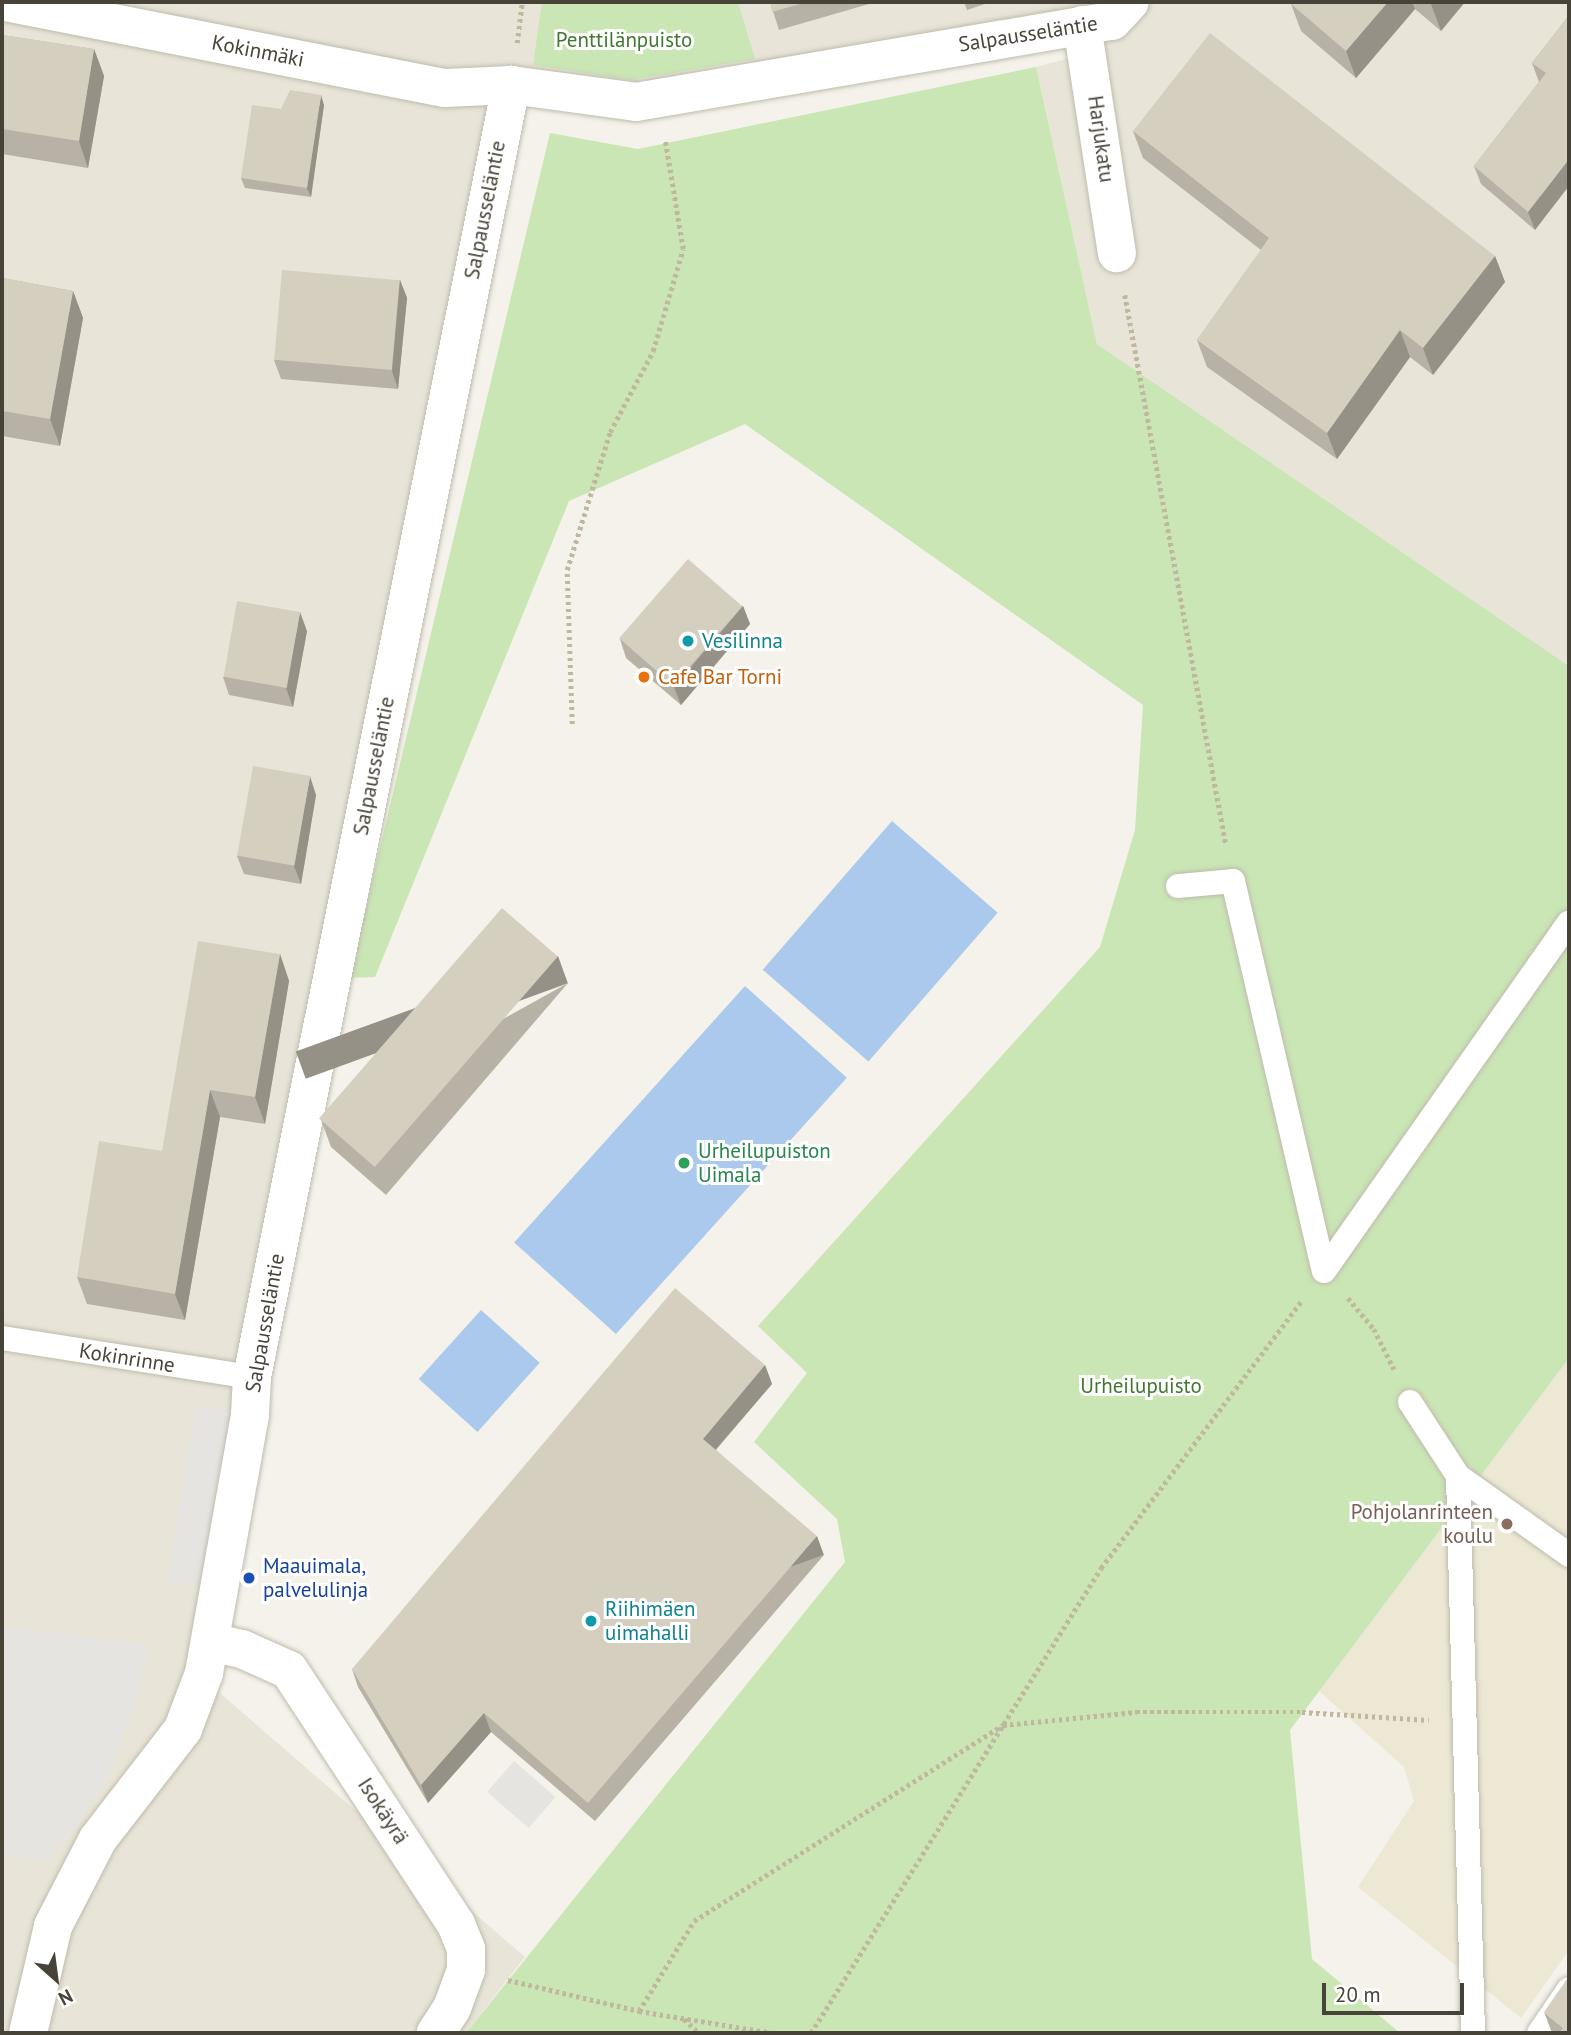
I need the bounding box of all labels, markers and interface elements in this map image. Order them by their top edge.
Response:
street label: Salpausseläntie [957,11,1099,57]
park label: Penttilänpuisto [556,27,692,53]
street label: Kokinmäki [210,30,306,72]
street label: Harjukatu [1082,94,1120,184]
street label: Salpausseläntie [459,139,511,281]
place label: Vesilinna [702,628,783,654]
marker: Vesilinna [680,633,696,649]
place label: Cafe Bar Torni [658,664,783,690]
marker: Cafe Bar Torni [636,669,652,685]
street label: Salpausseläntie [348,695,400,837]
place label: Urheilupuiston Uimala [698,1138,831,1188]
marker: Urheilupuiston Uimala [676,1155,692,1171]
street label: Salpausseläntie [240,1252,290,1394]
street label: Kokinrinne [77,1338,177,1378]
park label: Urheilupuisto [1080,1373,1202,1399]
place label: Pohjolanrinteen koulu [1351,1499,1493,1549]
marker: Pohjolanrinteen koulu [1499,1516,1515,1532]
place label: Maauimala, palvelulinja [263,1553,368,1603]
marker: Maauimala, palvelulinja [241,1570,257,1586]
place label: Riihimäen uimahalli [605,1596,695,1646]
marker: Riihimäen uimahalli [583,1613,599,1629]
street label: Isokäyrä [352,1773,414,1849]
north arrow [21,1944,91,2014]
scale bar [1326,1968,1468,2012]
text: 20 m [1335,1981,1381,2008]
text: N [55,1984,77,2011]

